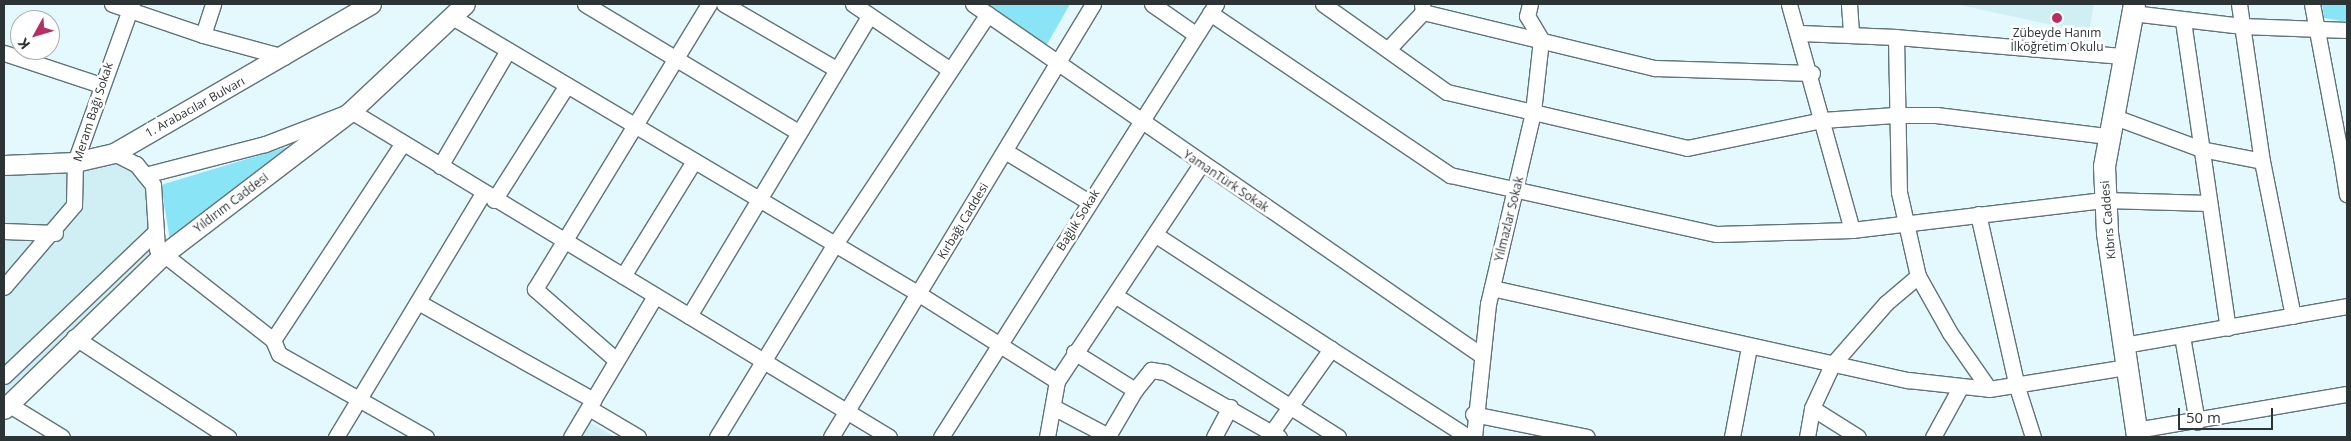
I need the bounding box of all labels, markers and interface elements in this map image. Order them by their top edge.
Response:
north arrow [10,10,60,60]
marker: Zübeyde Hanım İlköğretim Okulu [2051,12,2063,24]
place label: Zübeyde Hanım İlköğretim Okulu [2011,26,2103,54]
text: K [13,35,34,54]
street label: Meram Bağı Sokak [70,61,116,163]
street label: 1. Arabacılar Bulvarı [143,74,247,140]
street label: YamanTürk Sokak [1181,147,1271,215]
street label: Yıldırım Caddesi [191,170,271,236]
street label: Yılmazlar Sokak [1491,175,1527,263]
street label: Kırbağı Caddesi [935,180,991,262]
street label: Kıbrıs Caddesi [2097,180,2119,260]
street label: Bağlık Sokak [1053,187,1103,253]
scale bar [2181,398,2276,430]
text: 50 m [2186,407,2221,427]

